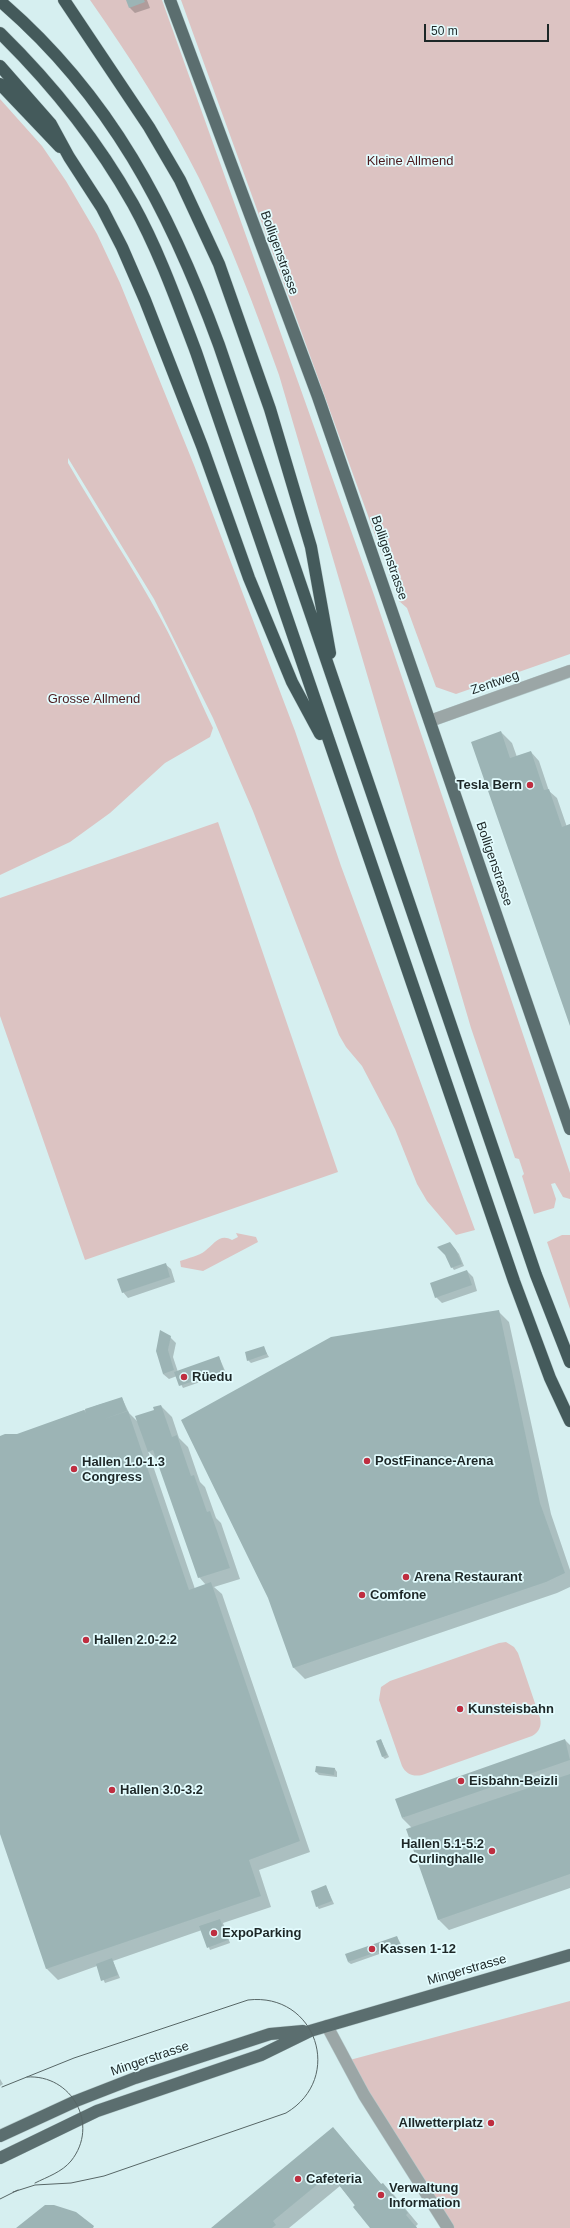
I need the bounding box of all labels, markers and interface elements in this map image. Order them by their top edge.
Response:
scale bar [426,16,551,42]
text: 50 m [431,24,458,38]
park label: Kleine Allmend [367,153,453,169]
street label: Bolligenstrasse [257,209,301,297]
street label: Bolligenstrasse [367,514,411,602]
street label: Zentweg [469,668,521,698]
park label: Grosse Allmend [48,691,140,707]
place label: Tesla Bern [456,777,522,793]
marker: Tesla Bern [525,780,535,790]
street label: Bolligenstrasse [472,820,516,908]
place label: Rüedu [192,1369,232,1385]
marker: Rüedu [179,1372,189,1382]
place label: PostFinance-Arena [375,1453,493,1469]
place label: Hallen 1.0-1.3 Congress [82,1454,165,1485]
marker: PostFinance-Arena [362,1456,372,1466]
marker: Hallen 1.0-1.3 Congress [69,1464,79,1474]
place label: Arena Restaurant [414,1569,522,1585]
marker: Arena Restaurant [401,1572,411,1582]
place label: Comfone [370,1587,426,1603]
marker: Comfone [357,1590,367,1600]
place label: Hallen 2.0-2.2 [94,1632,177,1648]
marker: Hallen 2.0-2.2 [81,1635,91,1645]
place label: Kunsteisbahn [468,1701,554,1717]
marker: Kunsteisbahn [455,1704,465,1714]
place label: Eisbahn-Beizli [469,1773,558,1789]
marker: Eisbahn-Beizli [456,1776,466,1786]
place label: Hallen 3.0-3.2 [120,1782,203,1798]
marker: Hallen 3.0-3.2 [107,1785,117,1795]
place label: Hallen 5.1-5.2 Curlinghalle [401,1836,484,1867]
marker: Hallen 5.1-5.2 Curlinghalle [487,1846,497,1856]
place label: ExpoParking [222,1925,301,1941]
marker: ExpoParking [209,1928,219,1938]
place label: Kassen 1-12 [380,1941,456,1957]
marker: Kassen 1-12 [367,1944,377,1954]
street label: Mingerstrasse [426,1951,508,1989]
street label: Mingerstrasse [109,2038,191,2080]
place label: Allwetterplatz [398,2115,483,2131]
marker: Allwetterplatz [486,2118,496,2128]
place label: Cafeteria [306,2171,362,2187]
marker: Cafeteria [293,2174,303,2184]
place label: Verwaltung Information [389,2180,460,2211]
marker: Verwaltung Information [376,2190,386,2200]

